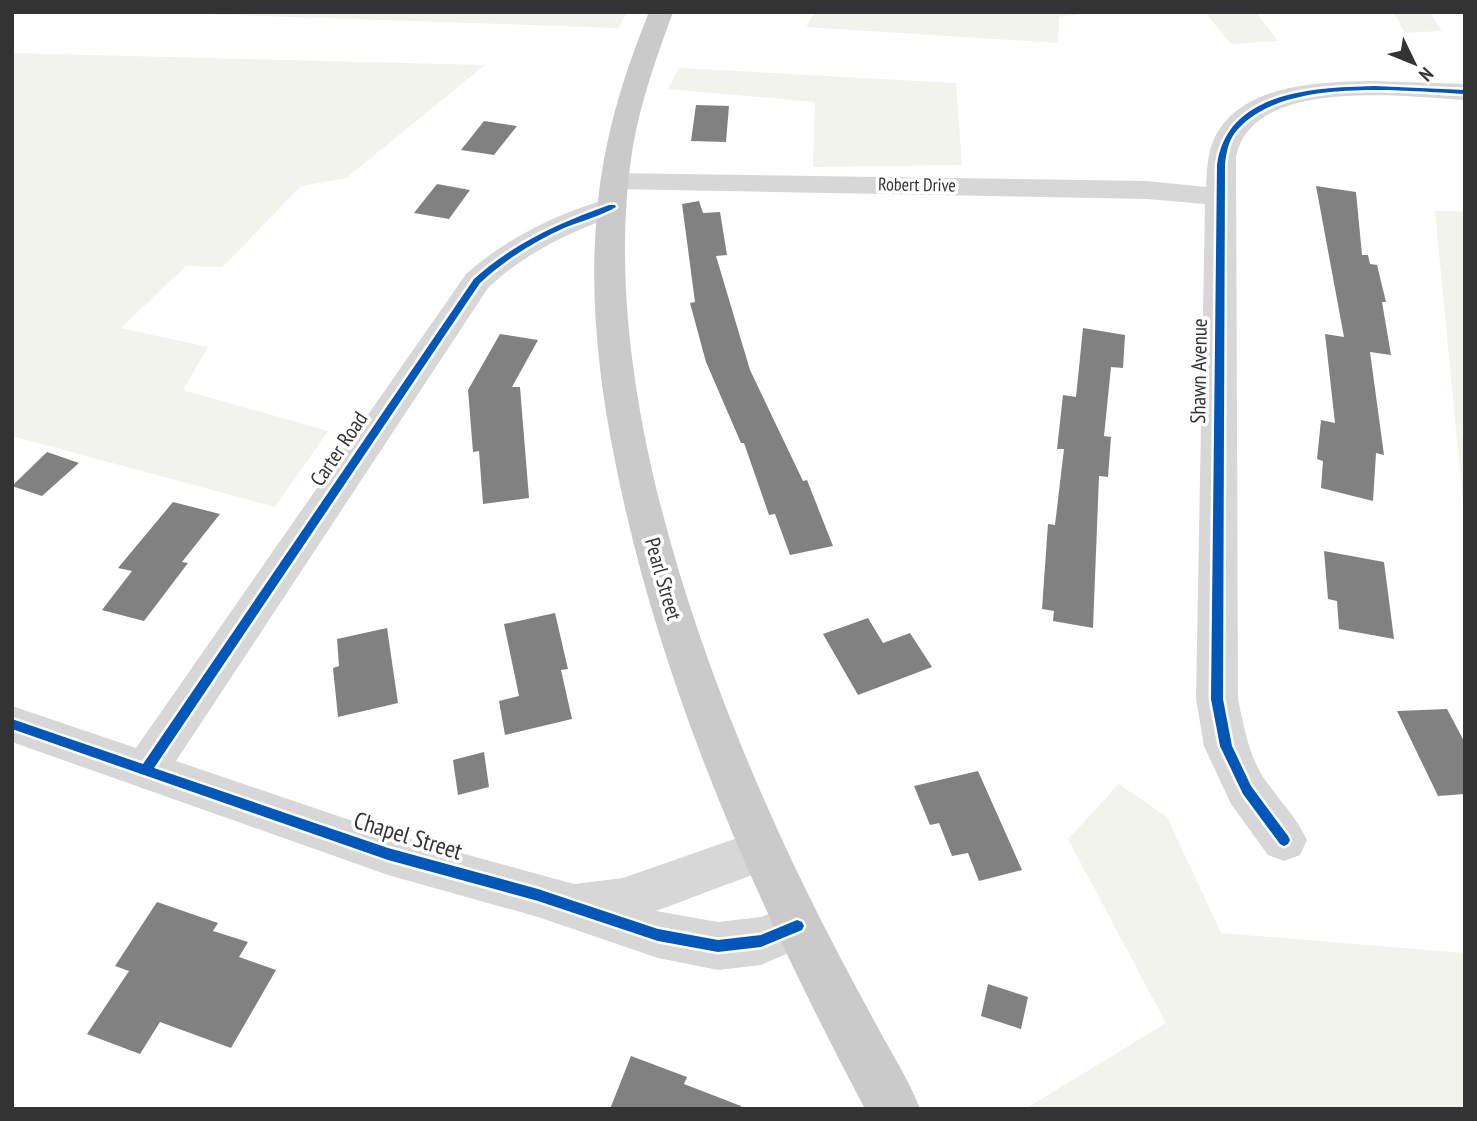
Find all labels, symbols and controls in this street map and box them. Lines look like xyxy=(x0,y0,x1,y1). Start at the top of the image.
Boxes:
north arrow xyxy=(1379,28,1449,98)
text: N xyxy=(1414,63,1439,87)
street label: Robert Drive xyxy=(878,172,956,197)
street label: Shawn Avenue xyxy=(1184,318,1213,424)
street label: Carter Road xyxy=(304,406,373,491)
street label: Pearl Street xyxy=(639,535,688,623)
street label: Chapel Street xyxy=(350,804,467,867)

